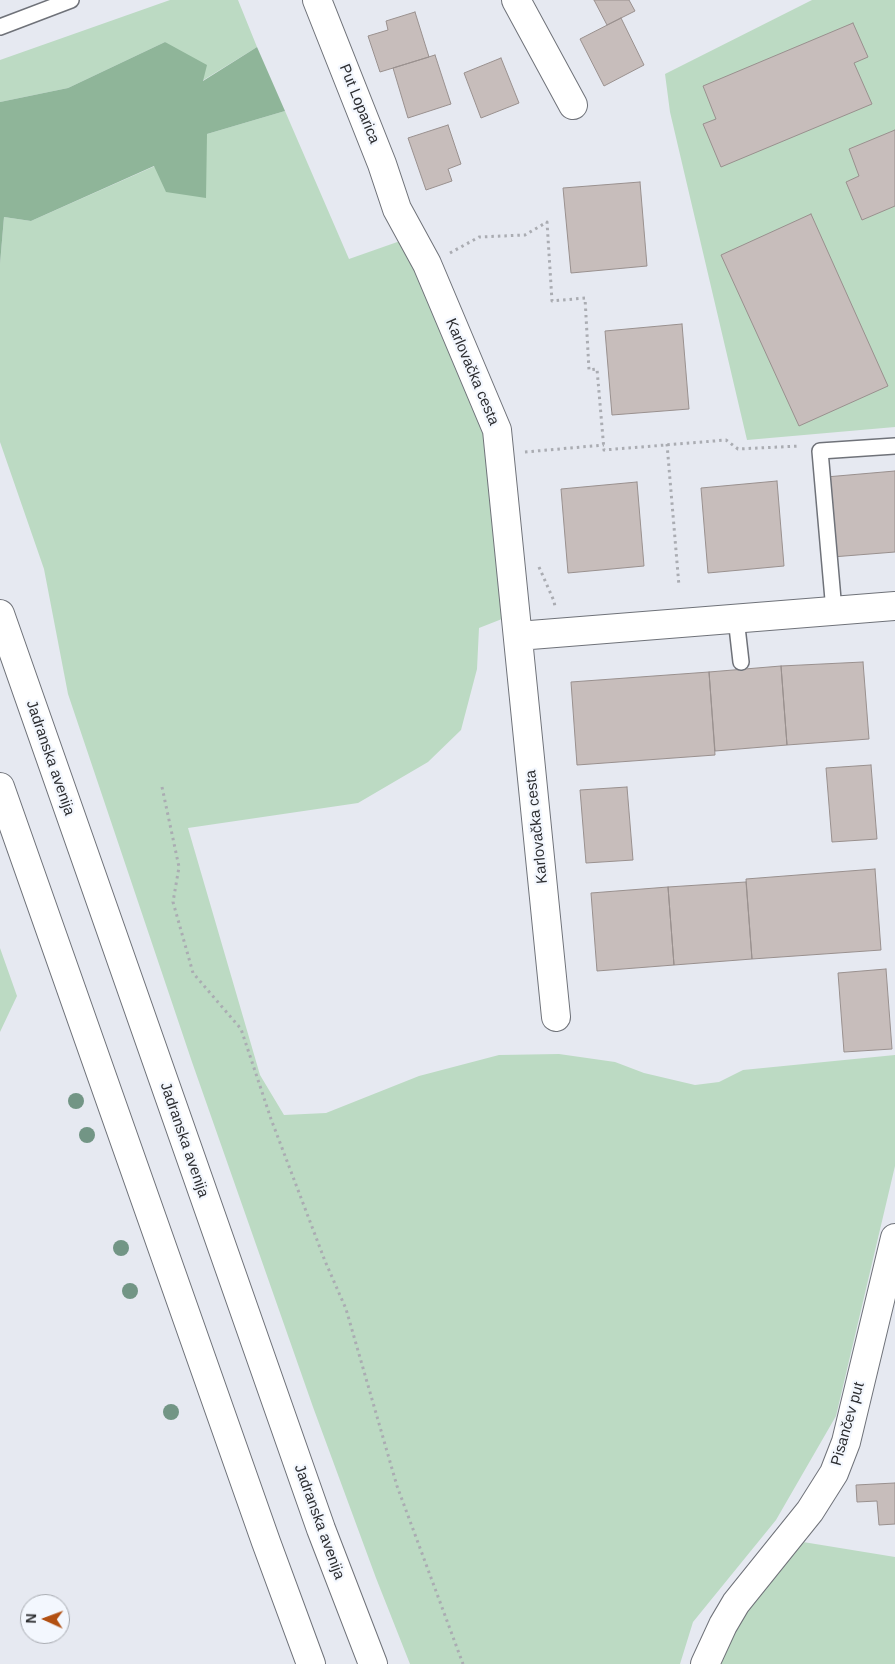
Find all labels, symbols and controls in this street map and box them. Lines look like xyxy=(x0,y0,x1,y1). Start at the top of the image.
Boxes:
street label: Put Loparica xyxy=(335,62,383,146)
street label: Karlovačka cesta xyxy=(441,316,503,428)
street label: Jadranska avenija xyxy=(22,698,78,818)
street label: Karlovačka cesta xyxy=(522,769,552,885)
street label: Jadranska avenija xyxy=(156,1080,212,1200)
street label: Pisančev put xyxy=(828,1380,868,1468)
street label: Jadranska avenija xyxy=(290,1462,348,1582)
north arrow xyxy=(20,1594,70,1644)
text: N xyxy=(23,1613,39,1624)

